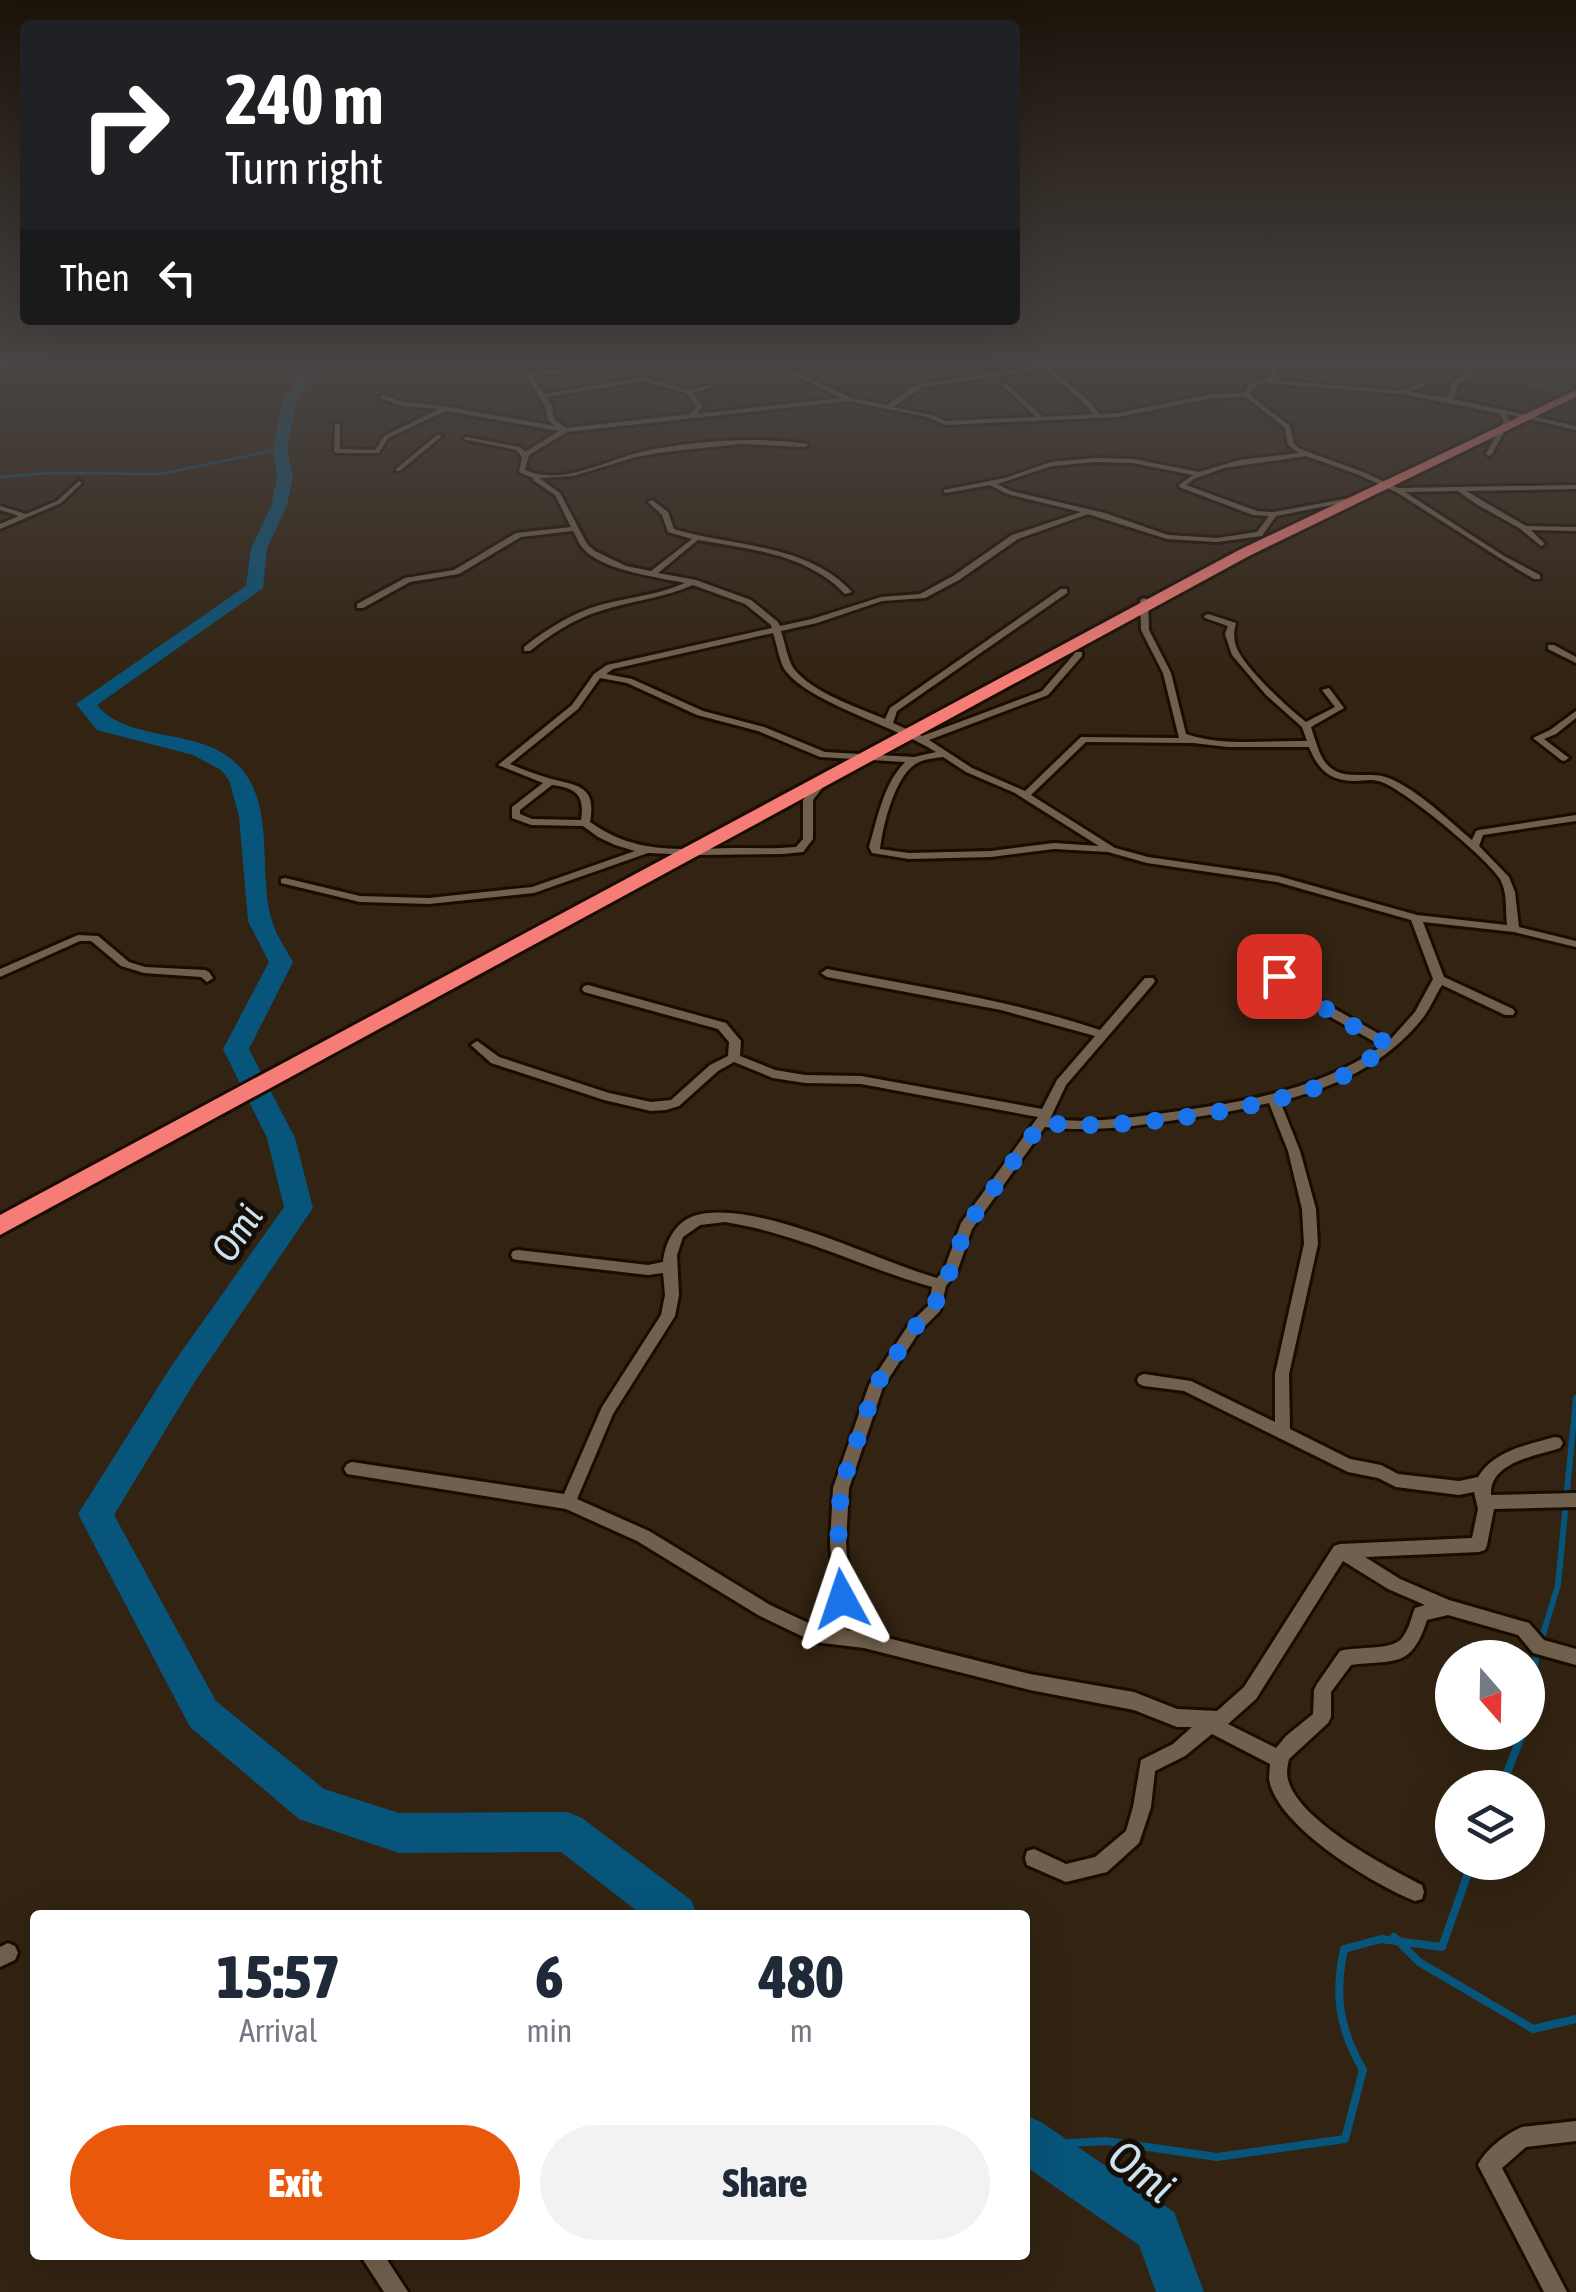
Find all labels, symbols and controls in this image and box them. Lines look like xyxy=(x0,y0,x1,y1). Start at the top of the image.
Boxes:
text: 240 m xyxy=(225,59,384,139)
icon: right xyxy=(60,60,190,190)
text: Turn right xyxy=(225,142,383,194)
icon: left xyxy=(150,250,205,305)
text: Then xyxy=(60,256,130,299)
pin xyxy=(1237,934,1322,1019)
icon: arrive xyxy=(1252,949,1307,1004)
water label: Omi xyxy=(202,1197,271,1269)
position arrow xyxy=(790,1547,894,1651)
north arrow xyxy=(1435,1640,1545,1750)
map controls xyxy=(1435,1640,1545,1880)
button: layers xyxy=(1435,1770,1545,1880)
text: 15:57 xyxy=(216,1942,340,2011)
text: 6 xyxy=(535,1942,564,2011)
text: 480 xyxy=(759,1942,843,2011)
text: Arrival xyxy=(239,2012,317,2049)
text: min xyxy=(526,2012,572,2049)
text: m xyxy=(790,2012,813,2049)
button: Exit xyxy=(70,2125,520,2240)
button: Share xyxy=(540,2125,990,2240)
water label: Omi xyxy=(1099,2129,1185,2213)

